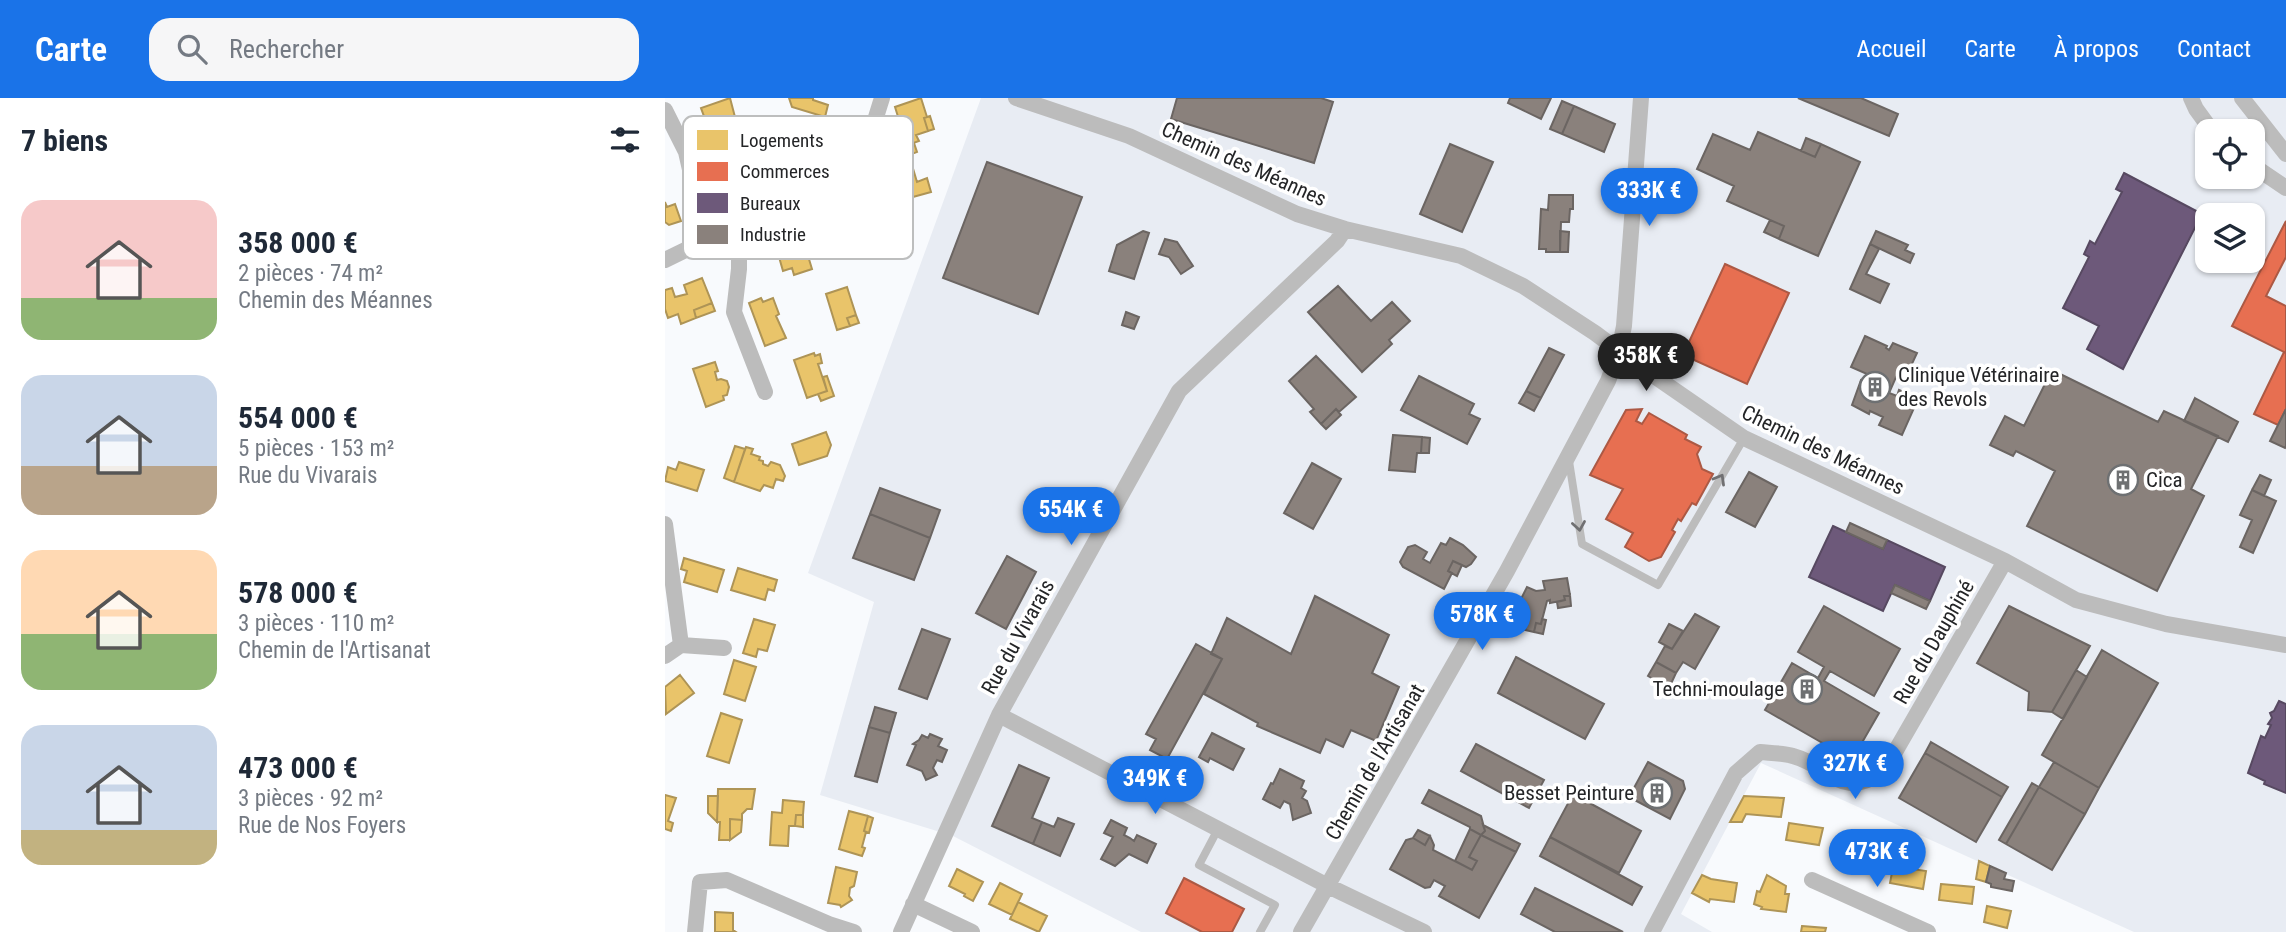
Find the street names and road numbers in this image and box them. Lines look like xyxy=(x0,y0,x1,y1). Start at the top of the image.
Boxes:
street label: Chemin des Méannes xyxy=(1158,117,1330,211)
street label: Chemin des Méannes xyxy=(1738,400,1908,500)
street label: Rue du Vivarais xyxy=(977,576,1059,698)
street label: Rue du Dauphiné xyxy=(1889,576,1979,708)
street label: Chemin de l'Artisanat xyxy=(1321,680,1429,844)

